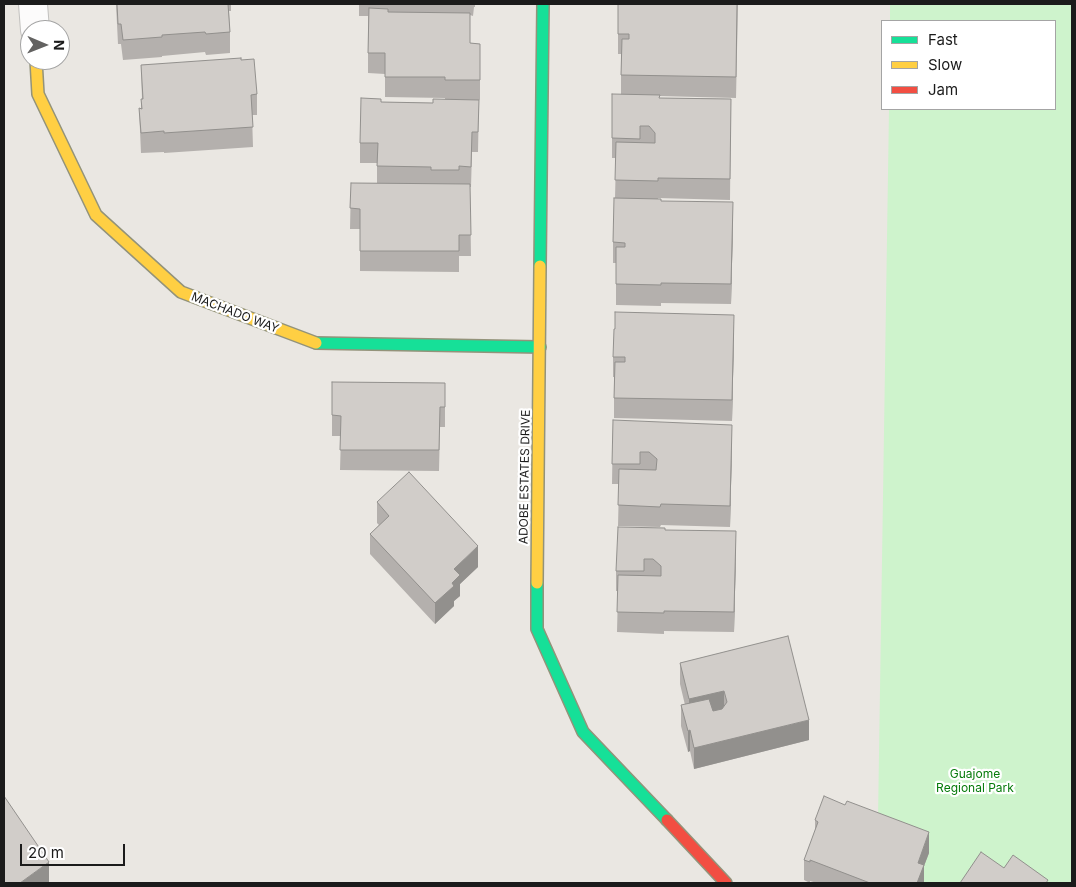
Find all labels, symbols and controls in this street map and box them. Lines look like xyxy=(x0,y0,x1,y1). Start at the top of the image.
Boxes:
north arrow xyxy=(20,20,70,70)
legend xyxy=(881,20,1056,110)
text: Fast xyxy=(928,30,958,49)
text: N xyxy=(51,40,68,51)
text: Slow xyxy=(928,55,962,74)
text: Jam xyxy=(928,80,958,99)
street label: MACHADO WAY xyxy=(189,290,281,336)
street label: ADOBE ESTATES DRIVE xyxy=(517,410,533,544)
park label: Guajome Regional Park xyxy=(936,767,1014,795)
scale bar xyxy=(22,834,128,866)
text: 20 m xyxy=(28,843,64,862)

